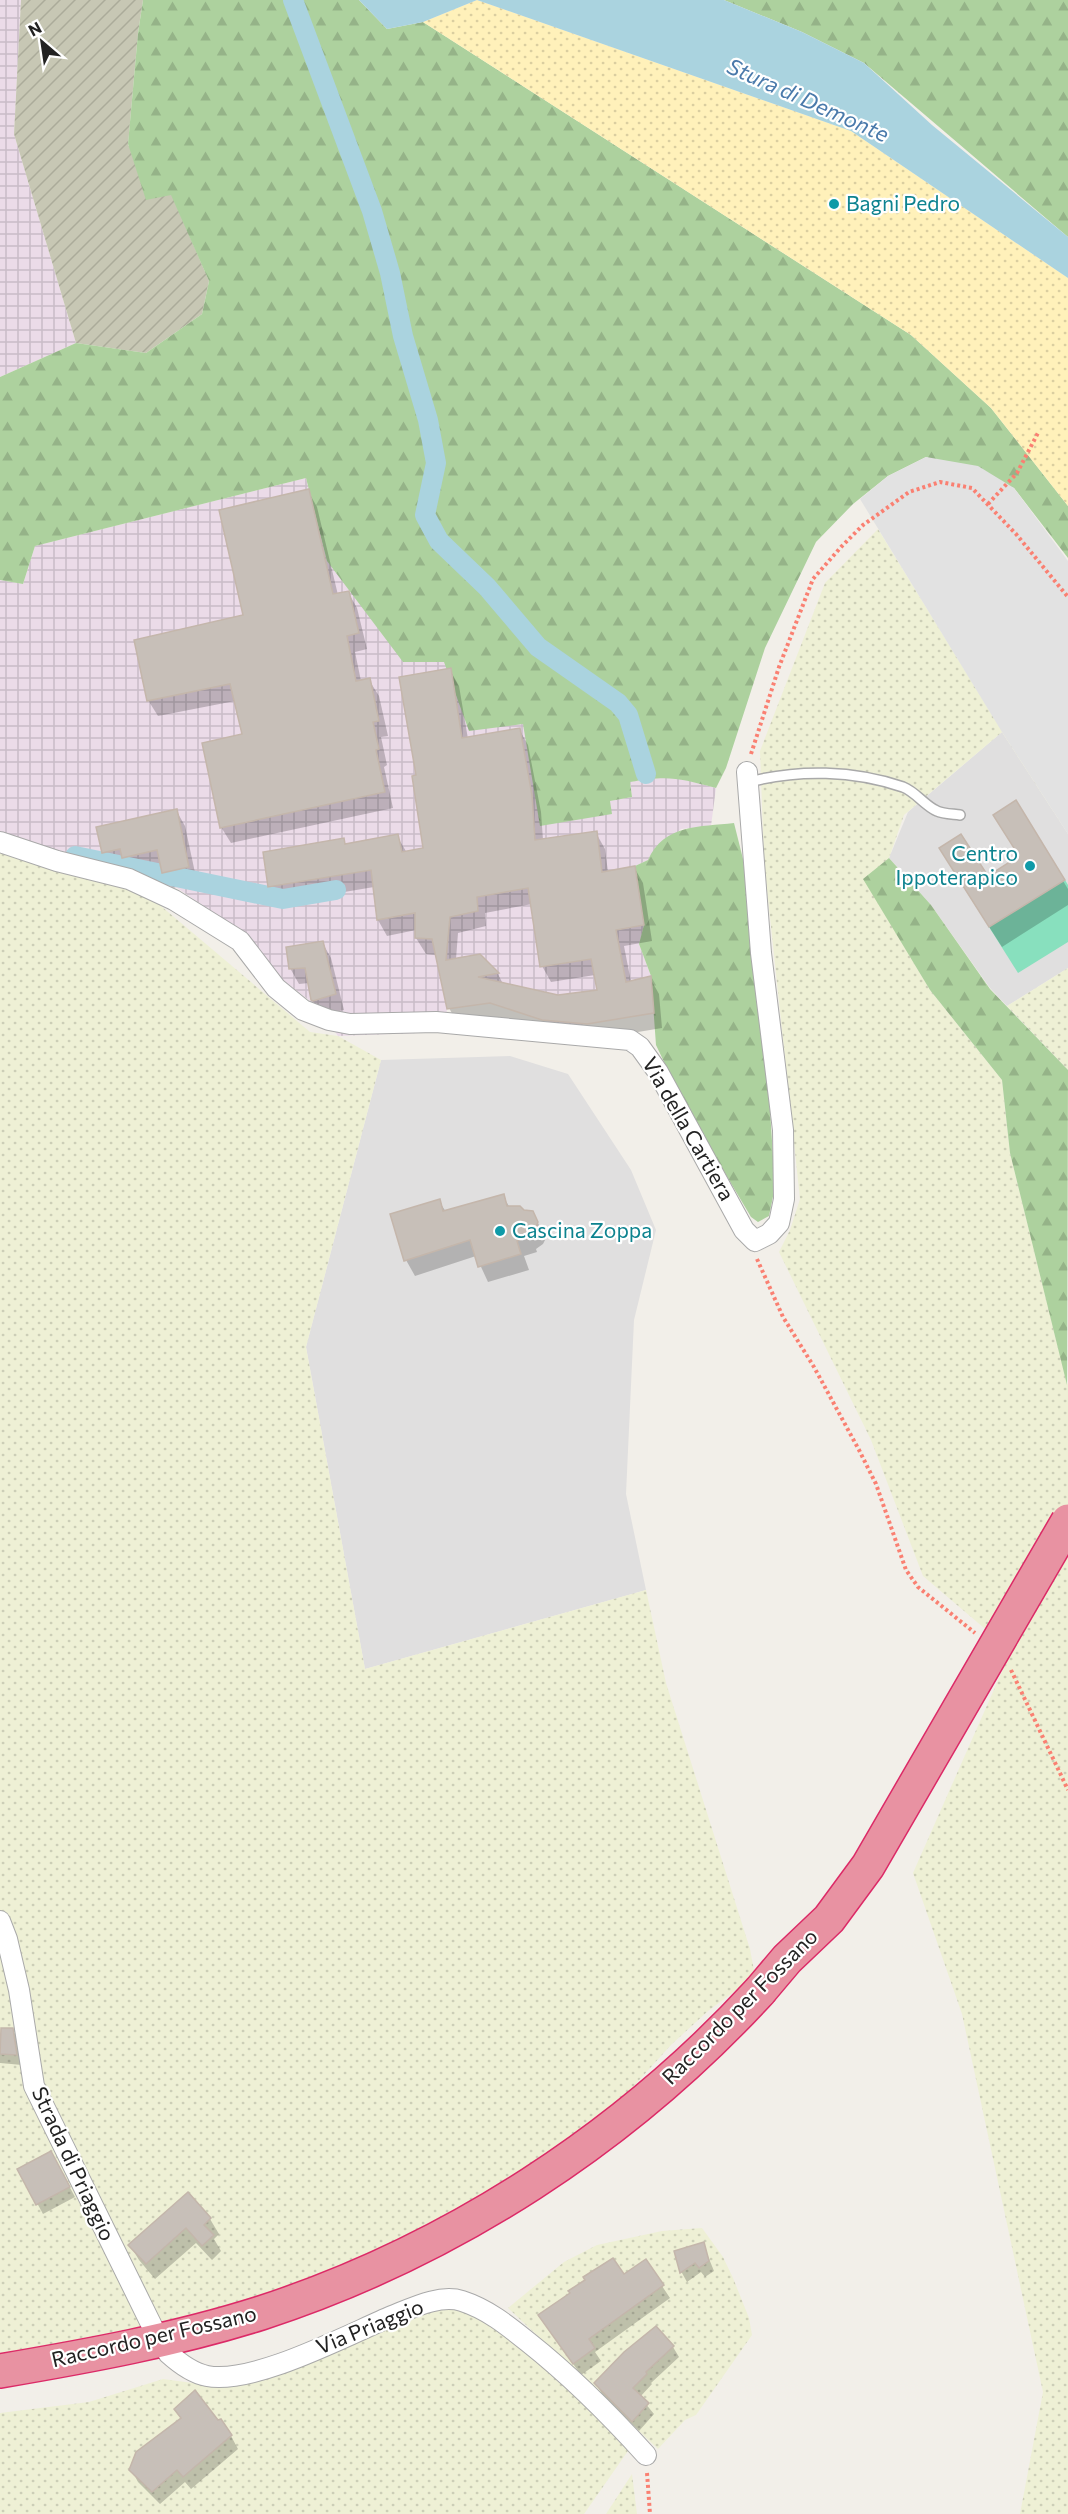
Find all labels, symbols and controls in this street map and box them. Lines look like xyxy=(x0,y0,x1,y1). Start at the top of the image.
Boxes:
north arrow xyxy=(12,12,72,72)
text: N xyxy=(25,17,44,40)
water label: Stura di Demonte xyxy=(723,52,894,147)
place label: Bagni Pedro xyxy=(846,190,960,215)
marker: Bagni Pedro xyxy=(827,197,841,211)
place label: Centro Ippoterapico xyxy=(895,840,1018,889)
marker: Centro Ippoterapico xyxy=(1023,859,1037,873)
street label: Via della Cartiera xyxy=(638,1052,741,1205)
place label: Cascina Zoppa xyxy=(512,1217,652,1242)
marker: Cascina Zoppa xyxy=(493,1224,507,1238)
street label: Raccordo per Fossano xyxy=(656,1923,822,2089)
street label: Strada di Priaggio xyxy=(28,2082,121,2244)
street label: Via Priaggio xyxy=(312,2293,427,2358)
street label: Raccordo per Fossano xyxy=(49,2300,259,2371)

